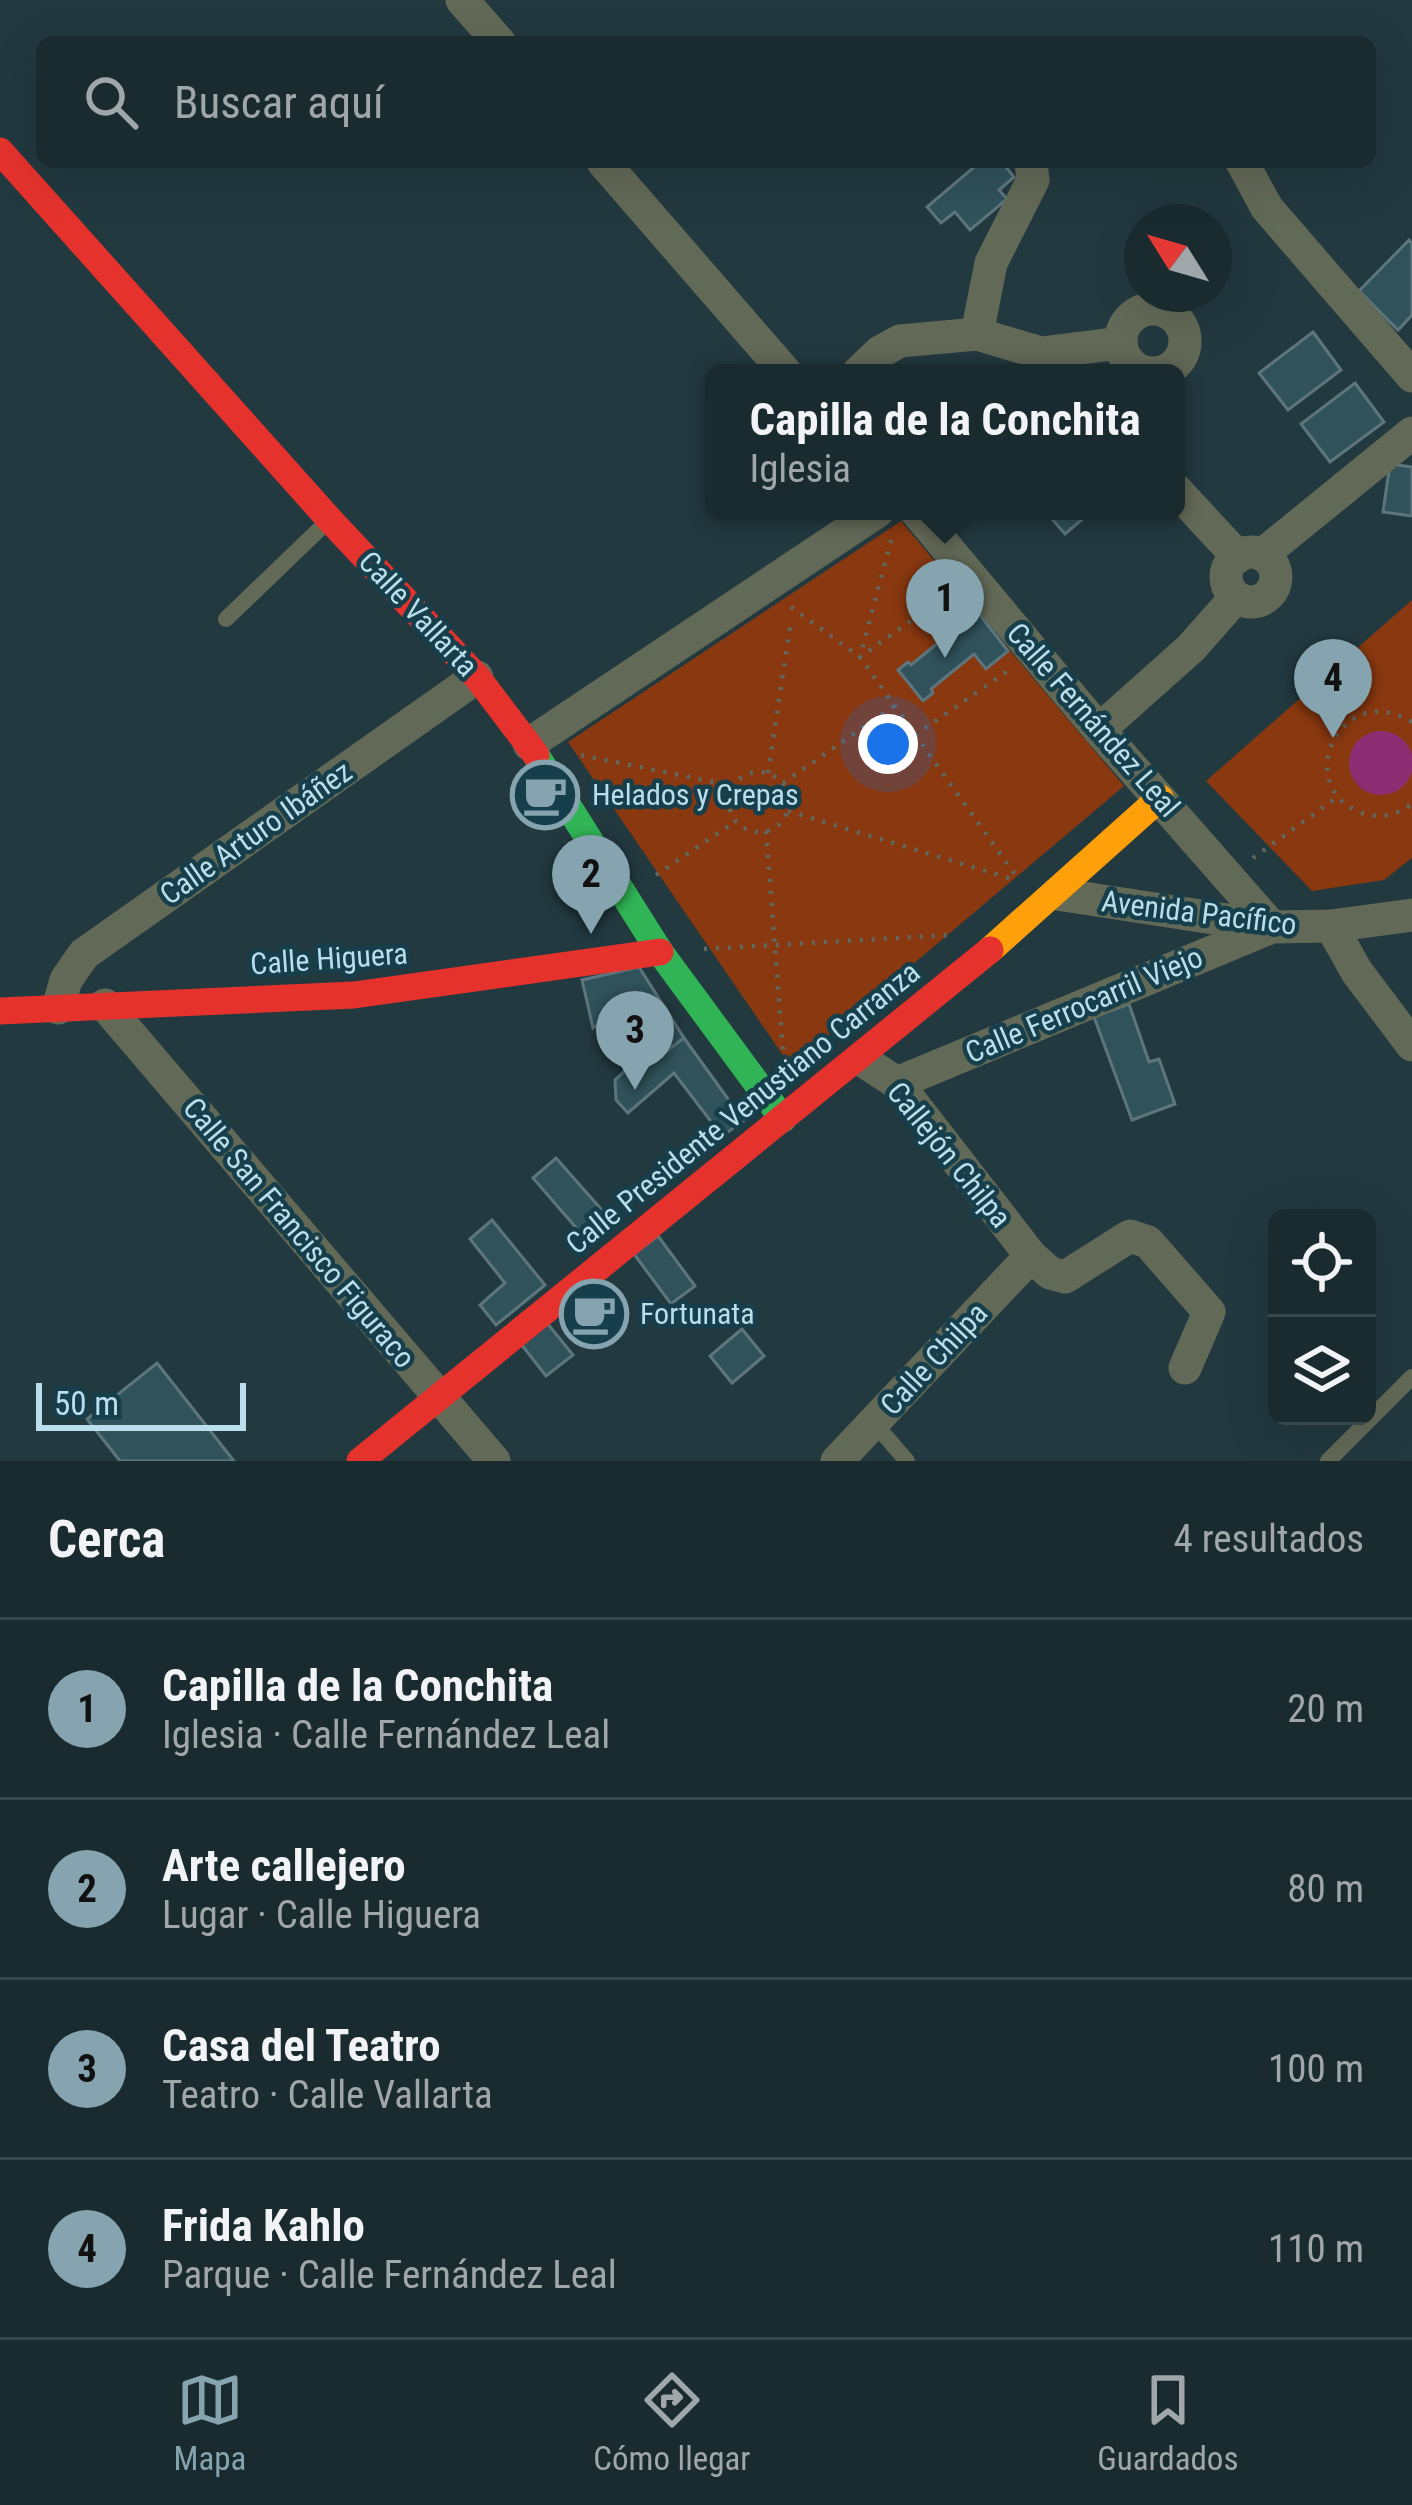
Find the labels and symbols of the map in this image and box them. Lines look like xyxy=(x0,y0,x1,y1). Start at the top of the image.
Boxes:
north arrow xyxy=(1124,204,1232,312)
street label: Calle Vallarta xyxy=(352,544,485,683)
pin: 1 xyxy=(906,559,984,658)
street label: Calle Fernández Leal xyxy=(1000,616,1187,824)
pin: 4 xyxy=(1294,639,1372,738)
your location xyxy=(858,714,918,774)
street label: Calle Arturo Ibáñez xyxy=(153,753,358,912)
cafe icon: Helados y Crepas xyxy=(510,760,580,830)
place label: Helados y Crepas xyxy=(592,777,799,812)
pin: 2 xyxy=(552,835,630,934)
street label: Avenida Pacífico xyxy=(1100,883,1299,942)
street label: Calle Higuera xyxy=(249,936,409,981)
street label: Calle Ferrocarril Viejo xyxy=(960,939,1208,1070)
street label: Calle Presidente Venustiano Carranza xyxy=(559,954,926,1261)
pin: 3 xyxy=(596,991,674,1090)
street label: Callejón Chilpa xyxy=(880,1075,1019,1234)
street label: Calle San Francisco Figuraco xyxy=(176,1091,423,1375)
cafe icon: Fortunata xyxy=(559,1279,629,1349)
street label: Calle Chilpa xyxy=(873,1295,994,1422)
place label: Fortunata xyxy=(640,1296,755,1331)
scale bar xyxy=(36,1377,246,1430)

